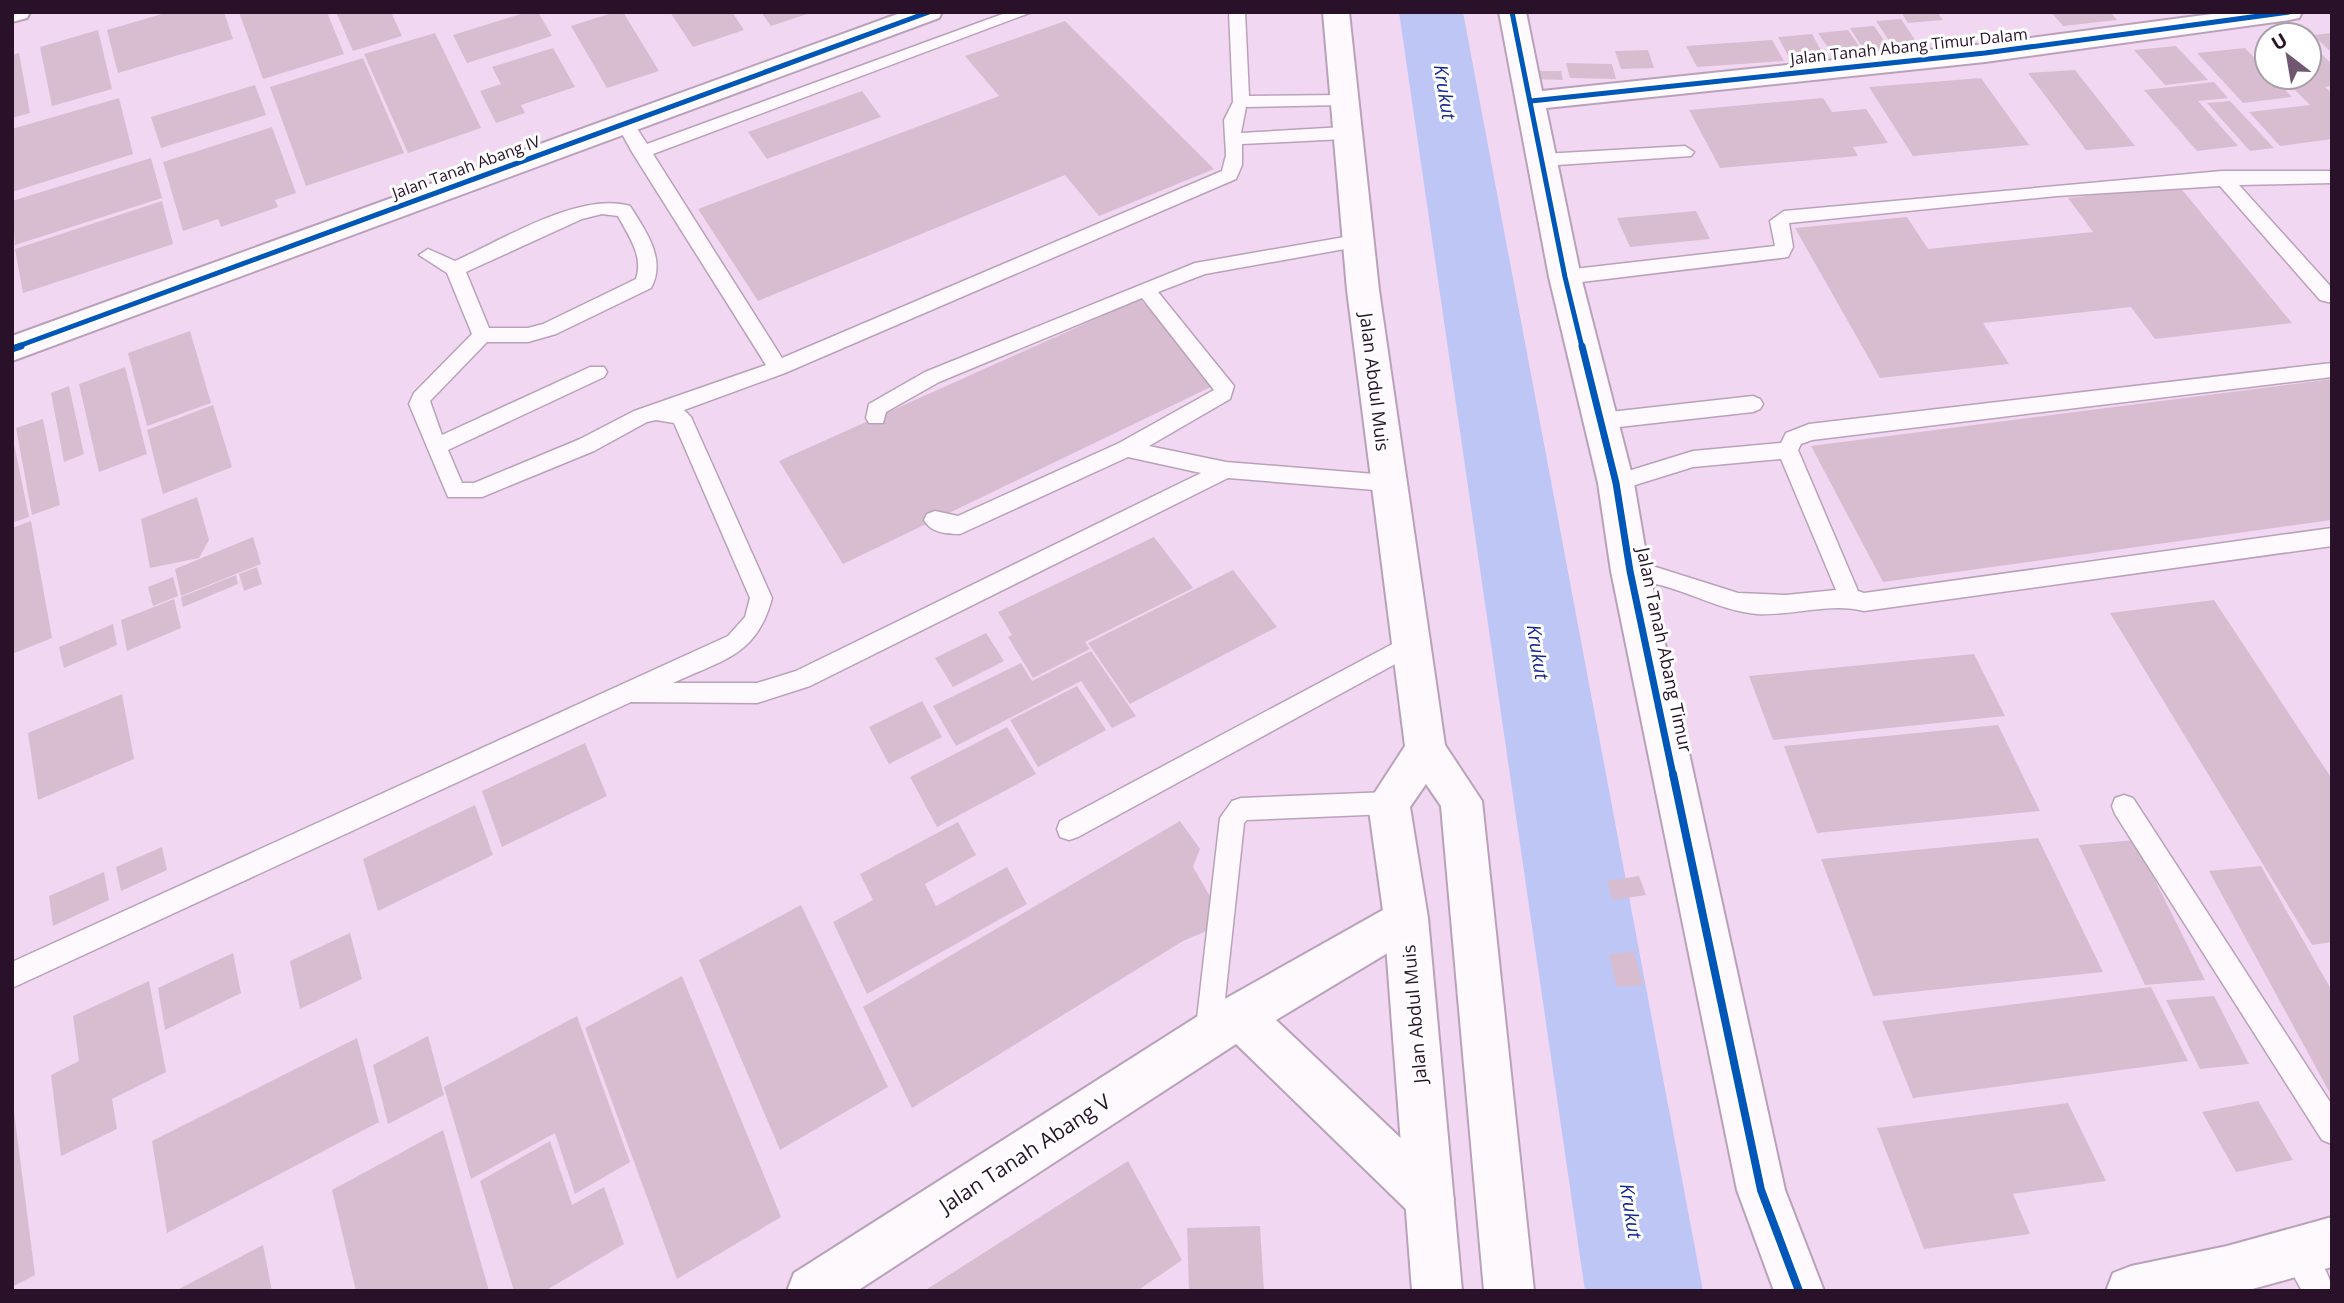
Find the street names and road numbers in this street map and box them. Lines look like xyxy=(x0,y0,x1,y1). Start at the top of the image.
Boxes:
street label: Jalan Tanah Abang Timur Dalam xyxy=(1787,23,2029,70)
street label: Jalan Tanah Abang IV xyxy=(387,130,543,205)
street label: Jalan Abdul Muis xyxy=(1354,309,1395,452)
street label: Jalan Tanah Abang Timur xyxy=(1631,543,1699,755)
street label: Jalan Abdul Muis xyxy=(1396,944,1432,1086)
street label: Jalan Tanah Abang V xyxy=(932,1087,1116,1220)

